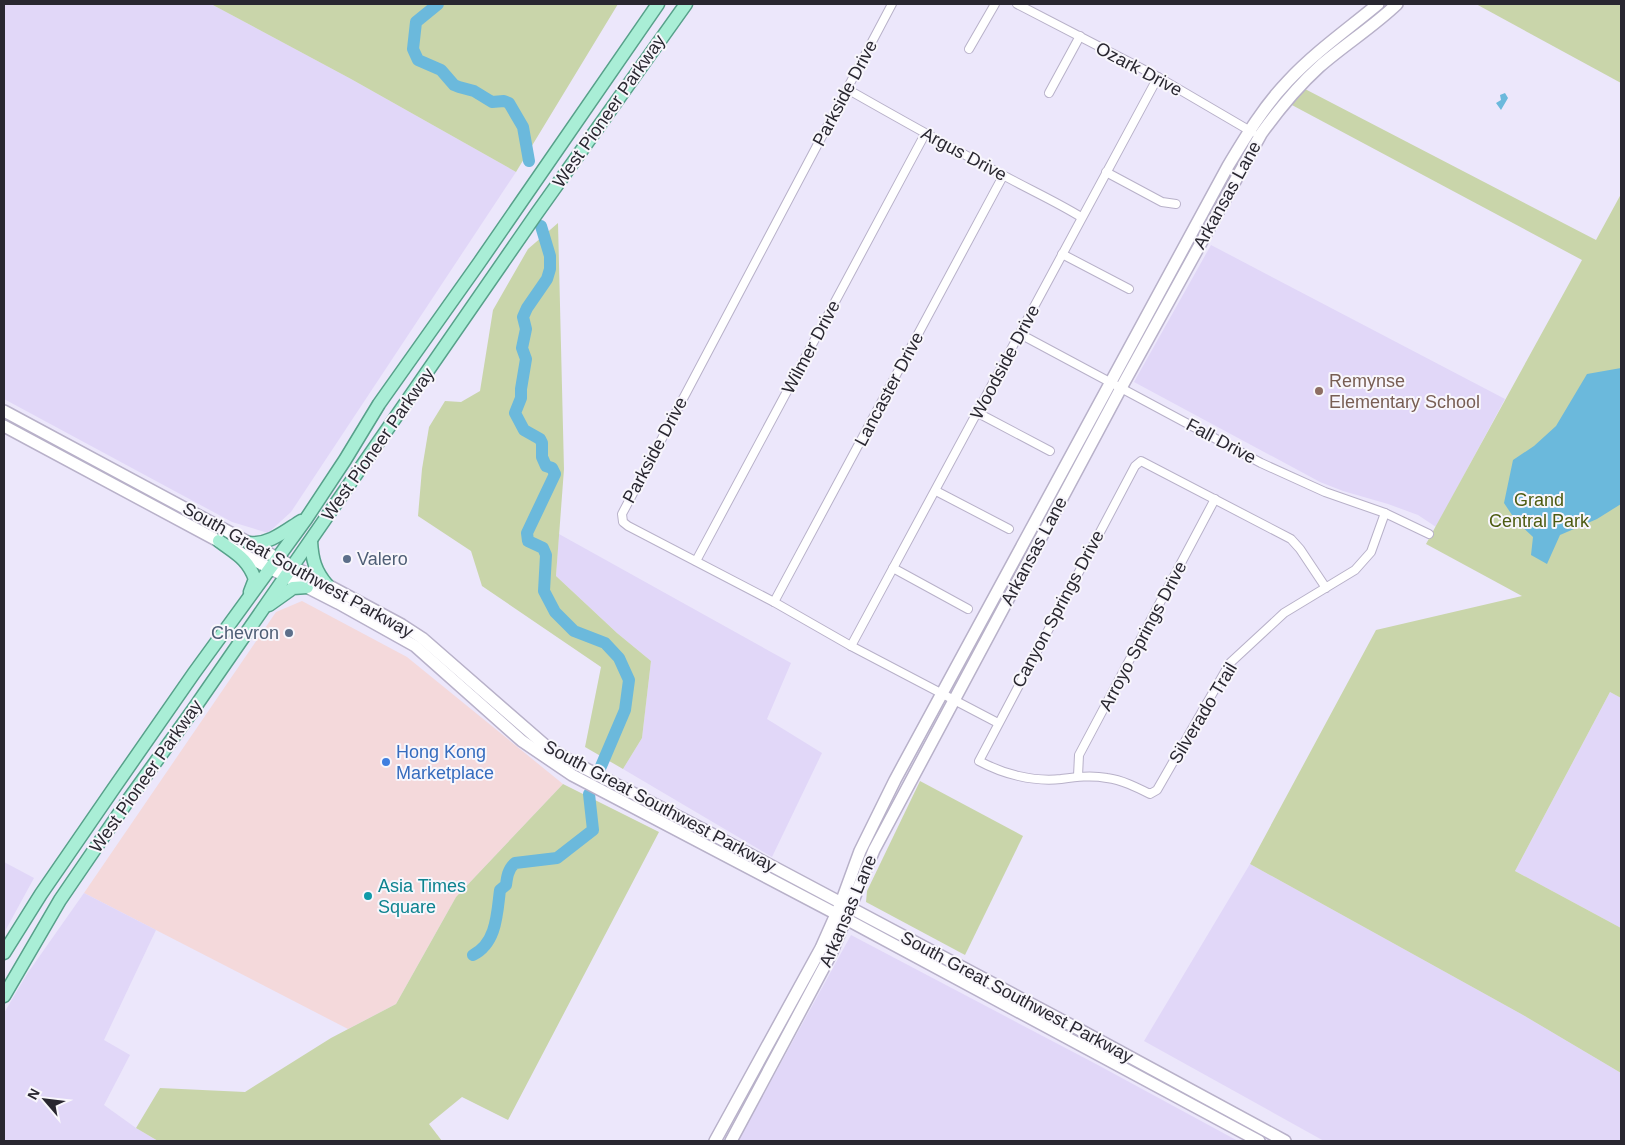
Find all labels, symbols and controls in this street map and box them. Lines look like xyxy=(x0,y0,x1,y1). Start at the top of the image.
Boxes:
street label: West Pioneer Parkway xyxy=(549,31,669,191)
street label: Parkside Drive xyxy=(809,37,881,149)
street label: Ozark Drive xyxy=(1092,38,1186,100)
street label: Argus Drive xyxy=(918,123,1010,185)
street label: Arkansas Lane xyxy=(1189,138,1265,252)
street label: Wilmer Drive xyxy=(778,297,844,397)
street label: Woodside Drive xyxy=(966,301,1044,423)
street label: Lancaster Drive xyxy=(851,329,927,449)
street label: West Pioneer Parkway xyxy=(318,364,438,524)
place label: Remynse Elementary School xyxy=(1329,371,1480,412)
marker: Remynse Elementary School xyxy=(1313,385,1325,397)
street label: Parkside Drive xyxy=(619,394,691,506)
street label: Fall Drive xyxy=(1183,414,1259,468)
park label: Grand Central Park xyxy=(1489,490,1590,531)
street label: Arkansas Lane xyxy=(997,493,1071,609)
street label: South Great Southwest Parkway xyxy=(179,498,417,642)
street label: Canyon Springs Drive xyxy=(1008,527,1108,691)
place label: Valero xyxy=(357,549,408,569)
marker: Valero xyxy=(341,553,353,565)
street label: Arroyo Springs Drive xyxy=(1095,558,1191,714)
place label: Chevron xyxy=(211,623,279,643)
marker: Chevron xyxy=(283,627,295,639)
street label: Silverado Trail xyxy=(1165,659,1241,767)
street label: West Pioneer Parkway xyxy=(86,696,206,856)
street label: South Great Southwest Parkway xyxy=(540,736,780,876)
place label: Hong Kong Marketplace xyxy=(396,742,494,783)
marker: Hong Kong Marketplace xyxy=(380,756,392,768)
street label: Arkansas Lane xyxy=(815,852,881,970)
place label: Asia Times Square xyxy=(378,876,466,917)
marker: Asia Times Square xyxy=(362,890,374,902)
street label: South Great Southwest Parkway xyxy=(897,927,1137,1067)
north arrow xyxy=(20,1075,70,1125)
text: N xyxy=(24,1086,43,1102)

